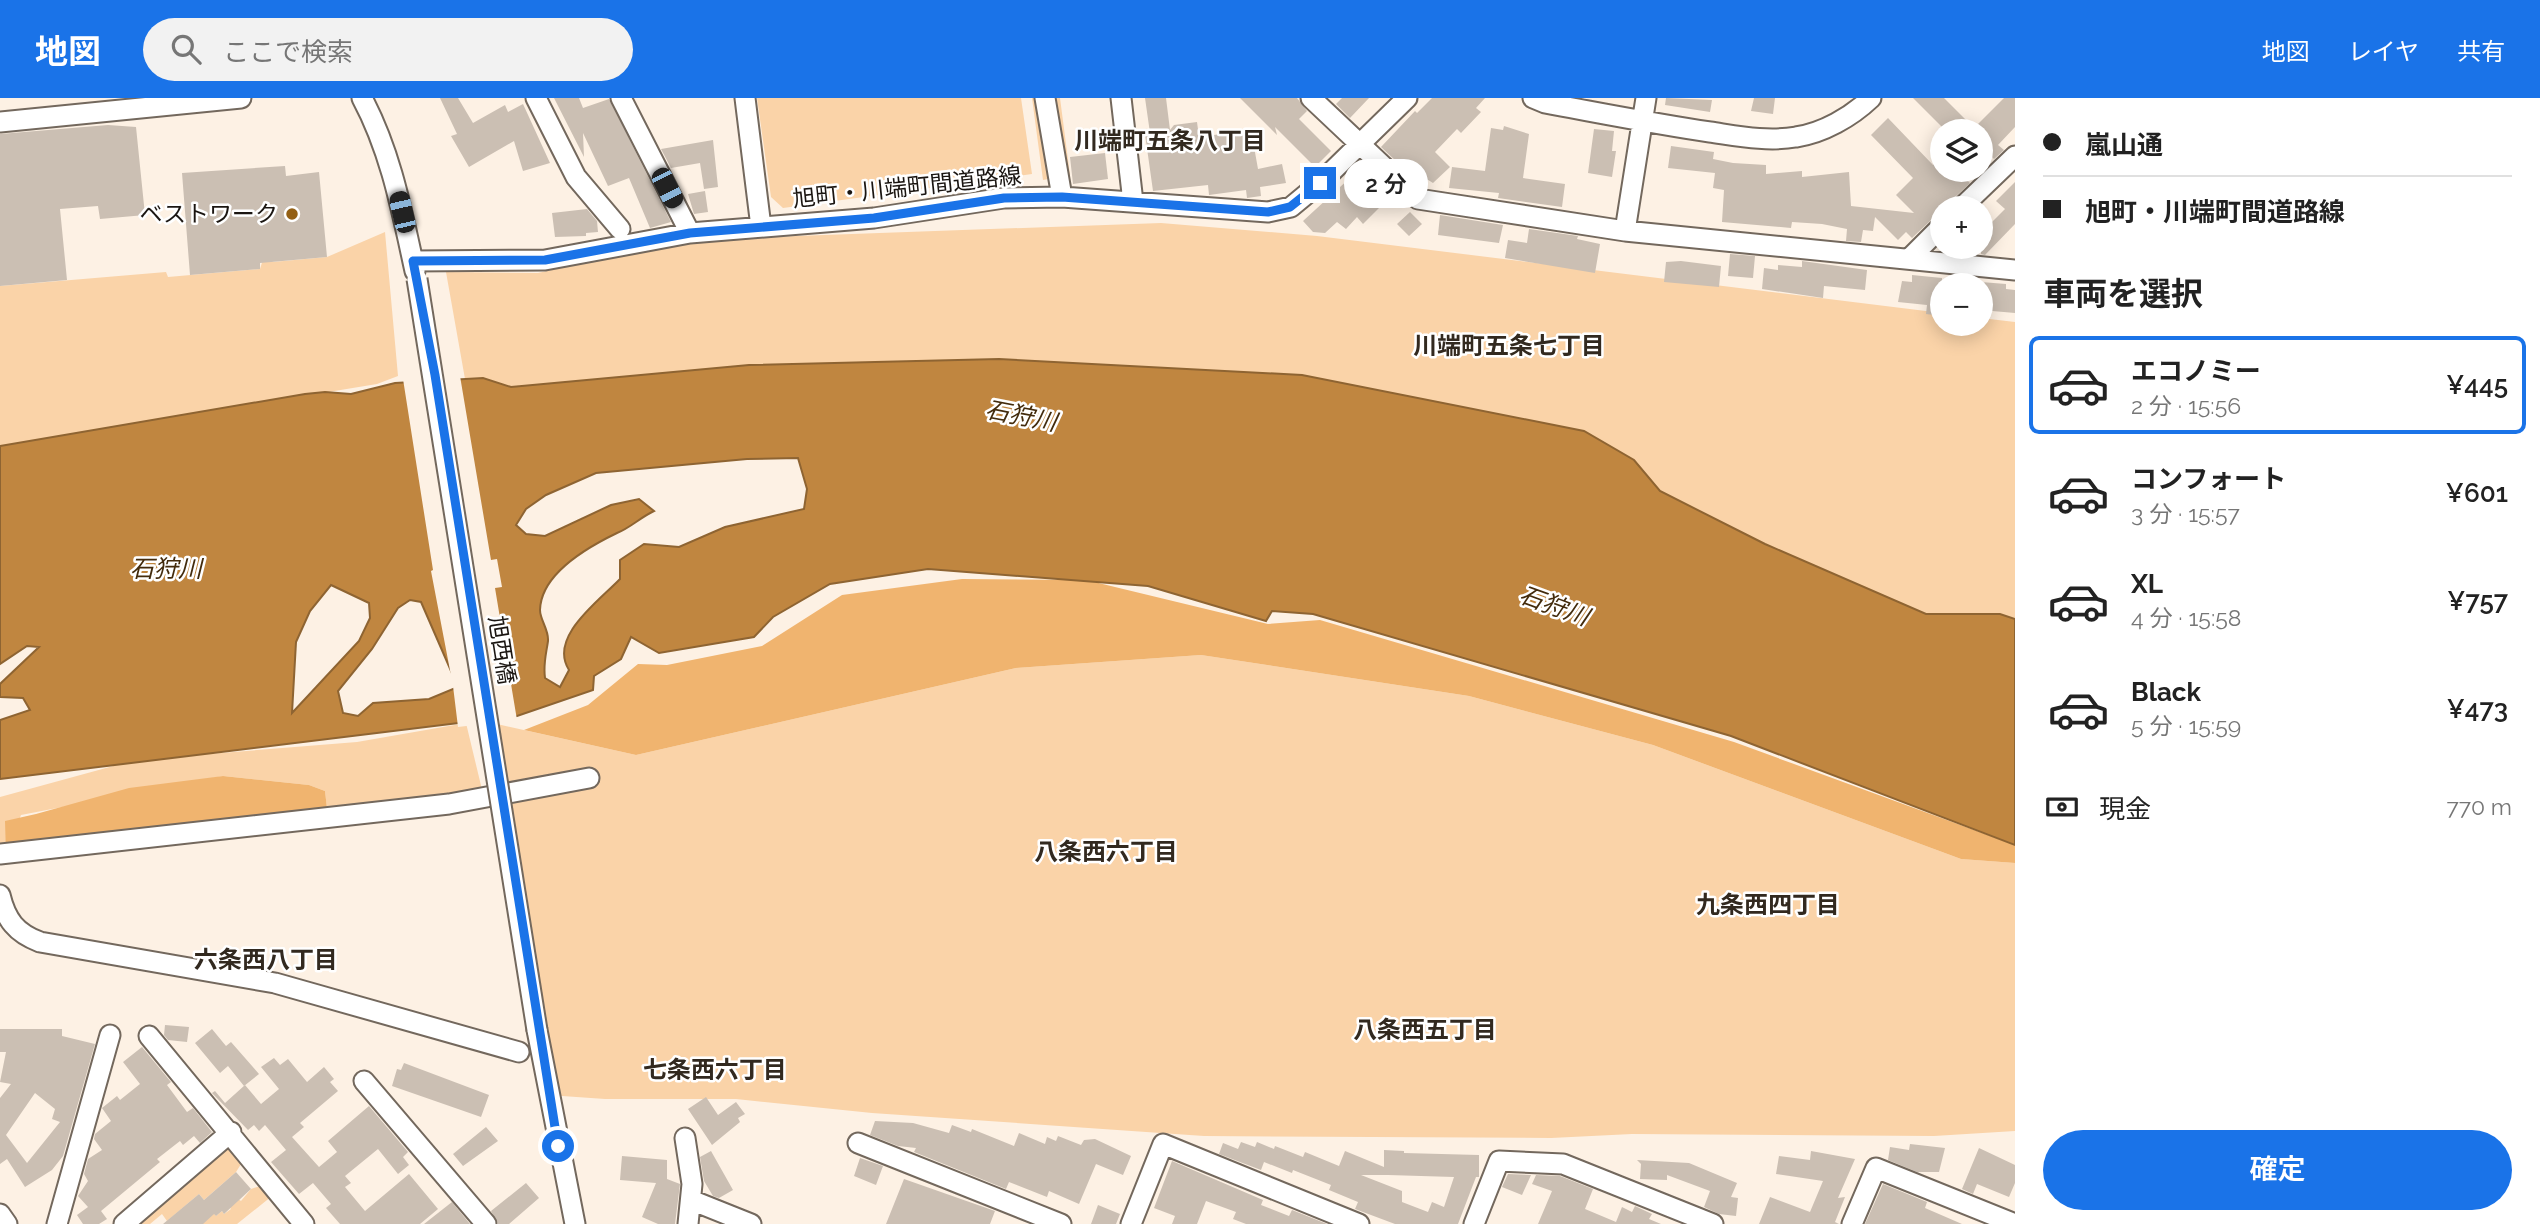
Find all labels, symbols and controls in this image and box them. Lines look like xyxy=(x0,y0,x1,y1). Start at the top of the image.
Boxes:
search box xyxy=(143,18,633,81)
icon: search xyxy=(167,30,205,68)
text: 地図 xyxy=(35,32,101,71)
text: ここで検索 xyxy=(223,37,353,67)
text: 地図 xyxy=(2262,37,2310,66)
text: レイヤ xyxy=(2348,37,2419,66)
text: 共有 xyxy=(2457,37,2505,66)
map controls xyxy=(1930,119,1993,336)
button: layers xyxy=(1930,119,1993,182)
district label: 川端町五条八丁目 xyxy=(1074,126,1266,155)
text: 嵐山通 xyxy=(2085,130,2163,160)
callout: 2 分 xyxy=(1344,158,1428,208)
street label: 旭町・川端町間道路線 xyxy=(791,161,1023,212)
car xyxy=(649,165,686,211)
route end xyxy=(1304,167,1336,199)
text: 2 分 xyxy=(1365,170,1407,197)
car xyxy=(388,189,417,235)
button: + xyxy=(1930,196,1993,259)
text: 旭町・川端町間道路線 xyxy=(2085,197,2345,227)
place label: ベストワーク xyxy=(140,200,278,227)
marker: ベストワーク xyxy=(284,206,300,222)
button: − xyxy=(1930,273,1993,336)
text: 車両を選択 xyxy=(2043,275,2203,312)
district label: 川端町五条七丁目 xyxy=(1413,331,1605,360)
icon: car xyxy=(2047,354,2110,417)
text: エコノミー xyxy=(2131,356,2261,386)
text: ¥445 xyxy=(2446,370,2508,400)
text: 2 分 · 15:56 xyxy=(2131,392,2241,419)
water label: 石狩川 xyxy=(983,394,1062,437)
icon: car xyxy=(2047,462,2110,525)
text: コンフォート xyxy=(2131,464,2286,494)
text: ¥601 xyxy=(2446,478,2508,508)
text: 3 分 · 15:57 xyxy=(2131,500,2240,527)
water label: 石狩川 xyxy=(130,554,205,583)
text: XL xyxy=(2131,569,2163,599)
icon: car xyxy=(2047,570,2110,633)
water label: 石狩川 xyxy=(1515,580,1596,632)
text: ¥757 xyxy=(2447,586,2508,616)
text: 4 分 · 15:58 xyxy=(2131,604,2241,631)
street label: 旭西橋 xyxy=(484,614,521,686)
text: Black xyxy=(2131,677,2201,707)
icon: car xyxy=(2047,678,2110,741)
text: ¥473 xyxy=(2447,694,2508,724)
text: 5 分 · 15:59 xyxy=(2131,712,2241,739)
icon: cash xyxy=(2043,788,2081,826)
text: 770 m xyxy=(2446,793,2512,820)
text: 現金 xyxy=(2099,794,2151,824)
district label: 八条西六丁目 xyxy=(1034,837,1178,866)
district label: 九条西四丁目 xyxy=(1696,890,1840,919)
district label: 六条西八丁目 xyxy=(194,945,338,974)
district label: 八条西五丁目 xyxy=(1353,1015,1497,1044)
district label: 七条西六丁目 xyxy=(643,1055,787,1084)
route start xyxy=(542,1130,574,1162)
button: 確定 xyxy=(2043,1130,2512,1210)

